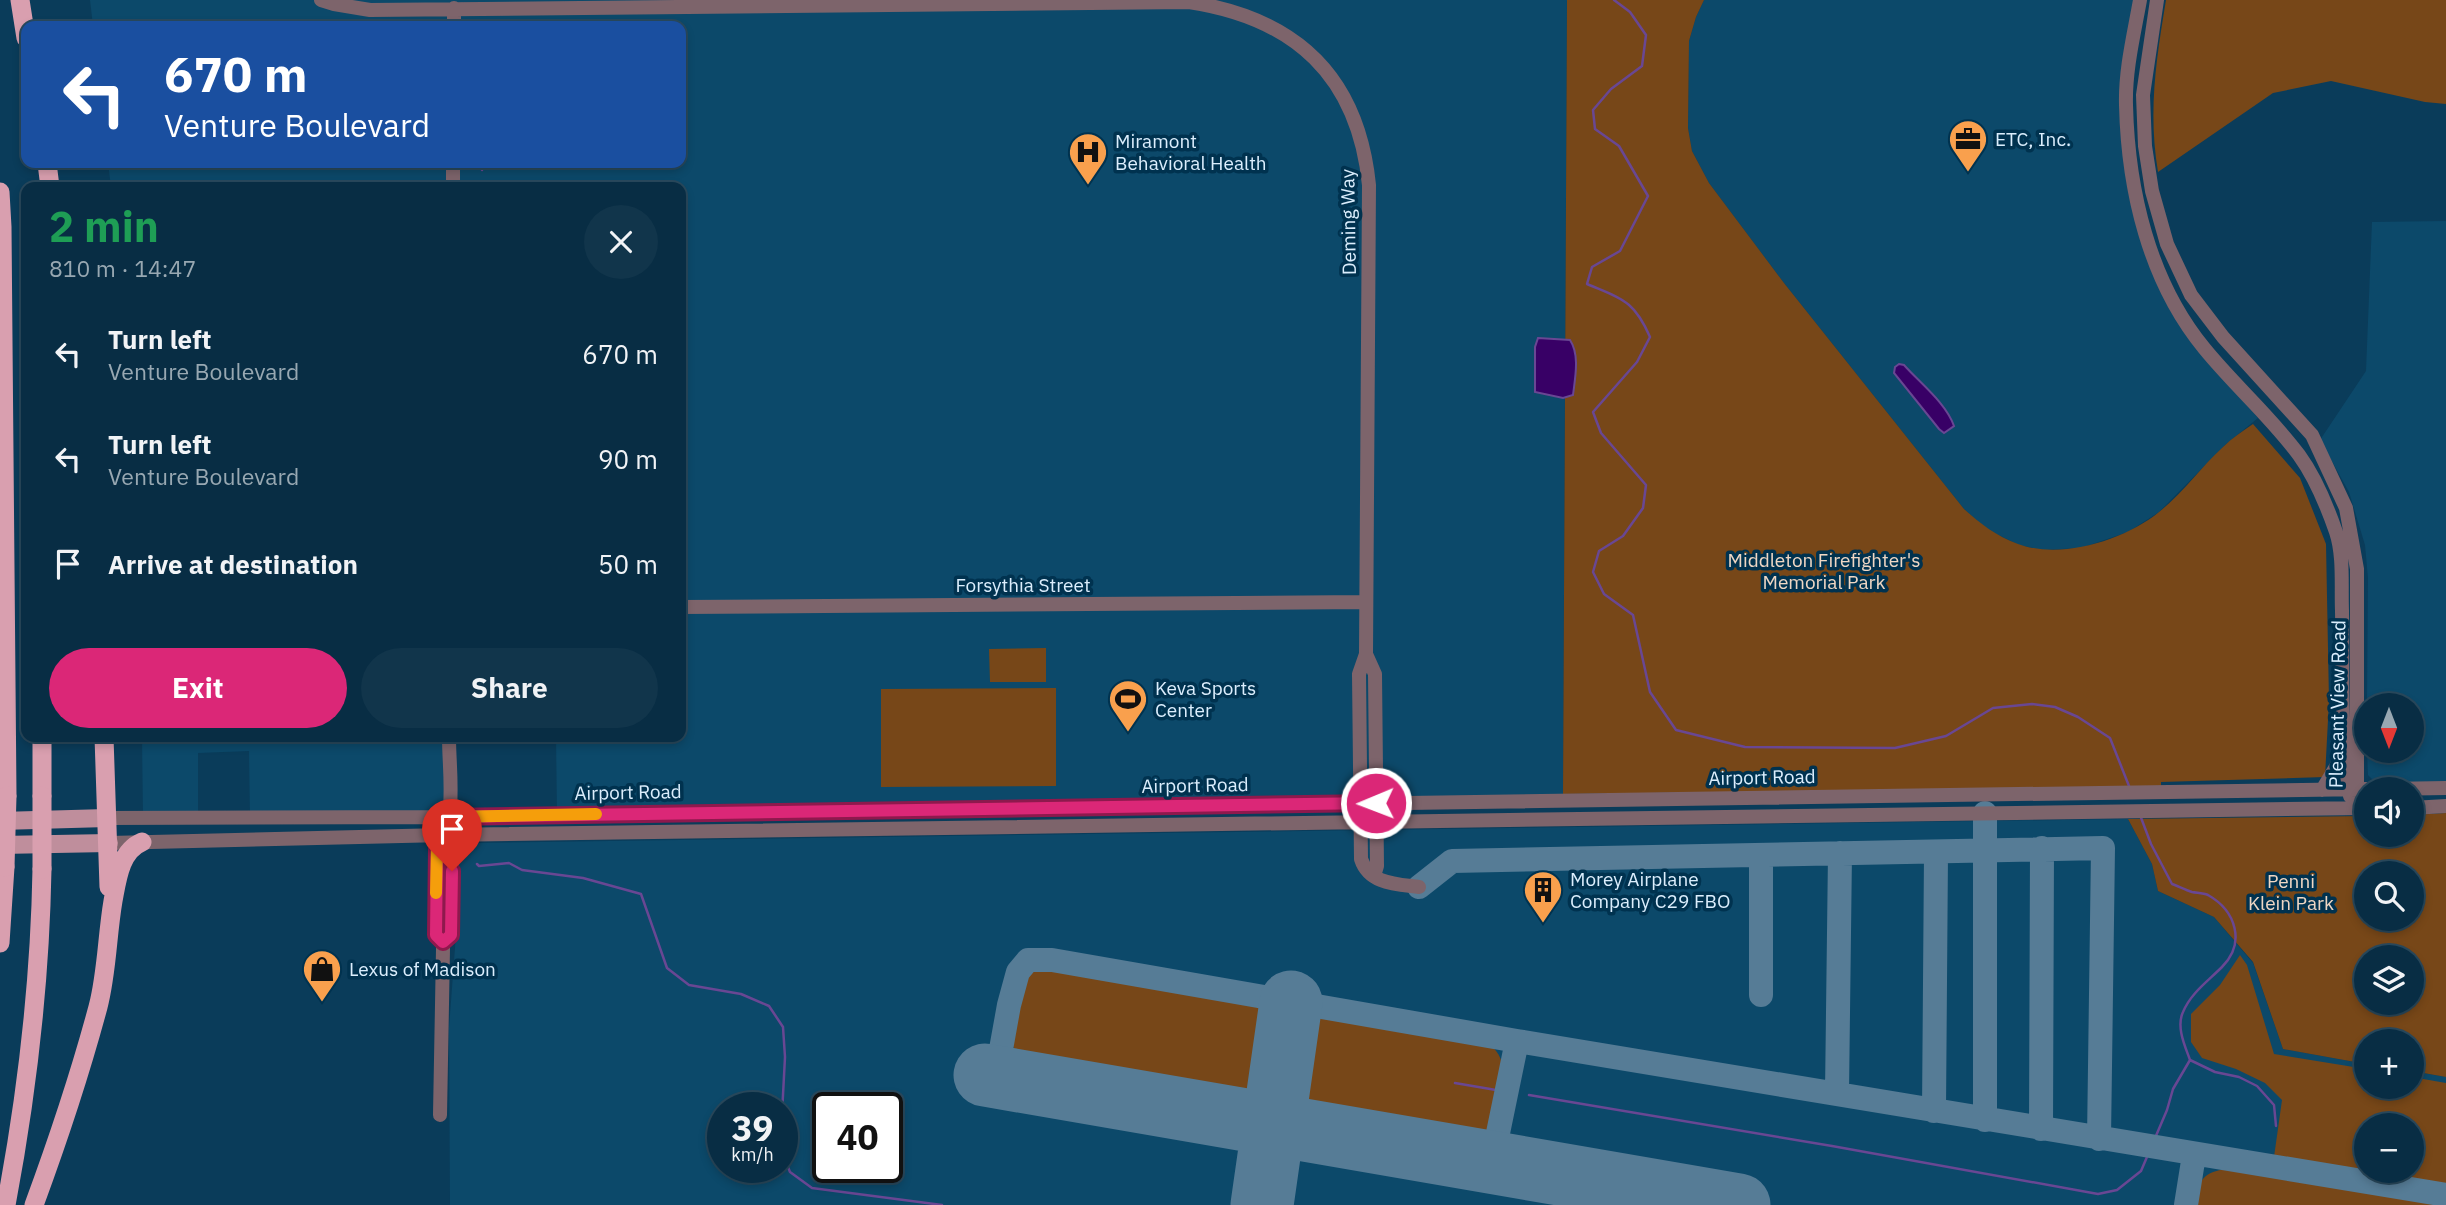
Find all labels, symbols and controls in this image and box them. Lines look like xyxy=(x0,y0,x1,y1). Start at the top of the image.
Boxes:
text: 670 m xyxy=(164,42,308,105)
icon: left xyxy=(49,49,140,140)
text: Venture Boulevard xyxy=(164,104,430,146)
office icon: ETC, Inc. xyxy=(1947,118,1989,173)
place label: ETC, Inc. xyxy=(1995,127,2071,151)
place label: Miramont Behavioral Health xyxy=(1115,129,1267,175)
hospital icon: Miramont Behavioral Health xyxy=(1067,131,1109,186)
street label: Deming Way xyxy=(1335,168,1361,275)
text: 2 min xyxy=(49,199,159,254)
button: close xyxy=(584,205,658,279)
text: 810 m · 14:47 xyxy=(49,253,196,283)
text: Turn left xyxy=(108,322,211,356)
icon: left xyxy=(49,335,87,373)
text: 670 m xyxy=(582,337,658,371)
text: Venture Boulevard xyxy=(108,356,299,386)
text: Turn left xyxy=(108,427,211,461)
icon: left xyxy=(49,440,87,478)
text: 90 m xyxy=(598,442,658,476)
text: Venture Boulevard xyxy=(108,461,299,491)
icon: arrive xyxy=(49,545,87,583)
text: Arrive at destination xyxy=(108,547,358,581)
text: 50 m xyxy=(598,547,658,581)
park label: Middleton Firefighter's Memorial Park xyxy=(1727,548,1921,594)
street label: Forsythia Street xyxy=(955,573,1091,597)
street label: Pleasant View Road xyxy=(2324,620,2350,788)
button: Exit xyxy=(49,648,347,728)
button: Share xyxy=(361,648,658,728)
place label: Keva Sports Center xyxy=(1155,676,1256,722)
sports icon: Keva Sports Center xyxy=(1107,678,1149,733)
north arrow xyxy=(2354,693,2424,763)
map controls xyxy=(2354,693,2424,1183)
street label: Airport Road xyxy=(1708,764,1816,790)
position arrow xyxy=(1339,766,1413,840)
street label: Airport Road xyxy=(1141,772,1249,798)
button: sound xyxy=(2354,777,2424,847)
street label: Airport Road xyxy=(574,779,682,805)
pin xyxy=(422,799,482,871)
icon: arrive xyxy=(433,810,471,848)
button: search xyxy=(2354,861,2424,931)
place label: Morey Airplane Company C29 FBO xyxy=(1570,867,1730,913)
building icon: Morey Airplane Company C29 FBO xyxy=(1522,869,1564,924)
park label: Penni Klein Park xyxy=(2248,869,2334,915)
button: layers xyxy=(2354,945,2424,1015)
shop icon: Lexus of Madison xyxy=(301,948,343,1003)
place label: Lexus of Madison xyxy=(349,957,496,981)
button: + xyxy=(2354,1029,2424,1099)
speed limit sign: 40 xyxy=(812,1092,903,1183)
text: 39 xyxy=(731,1105,774,1151)
button: − xyxy=(2354,1113,2424,1183)
text: km/h xyxy=(731,1143,774,1166)

